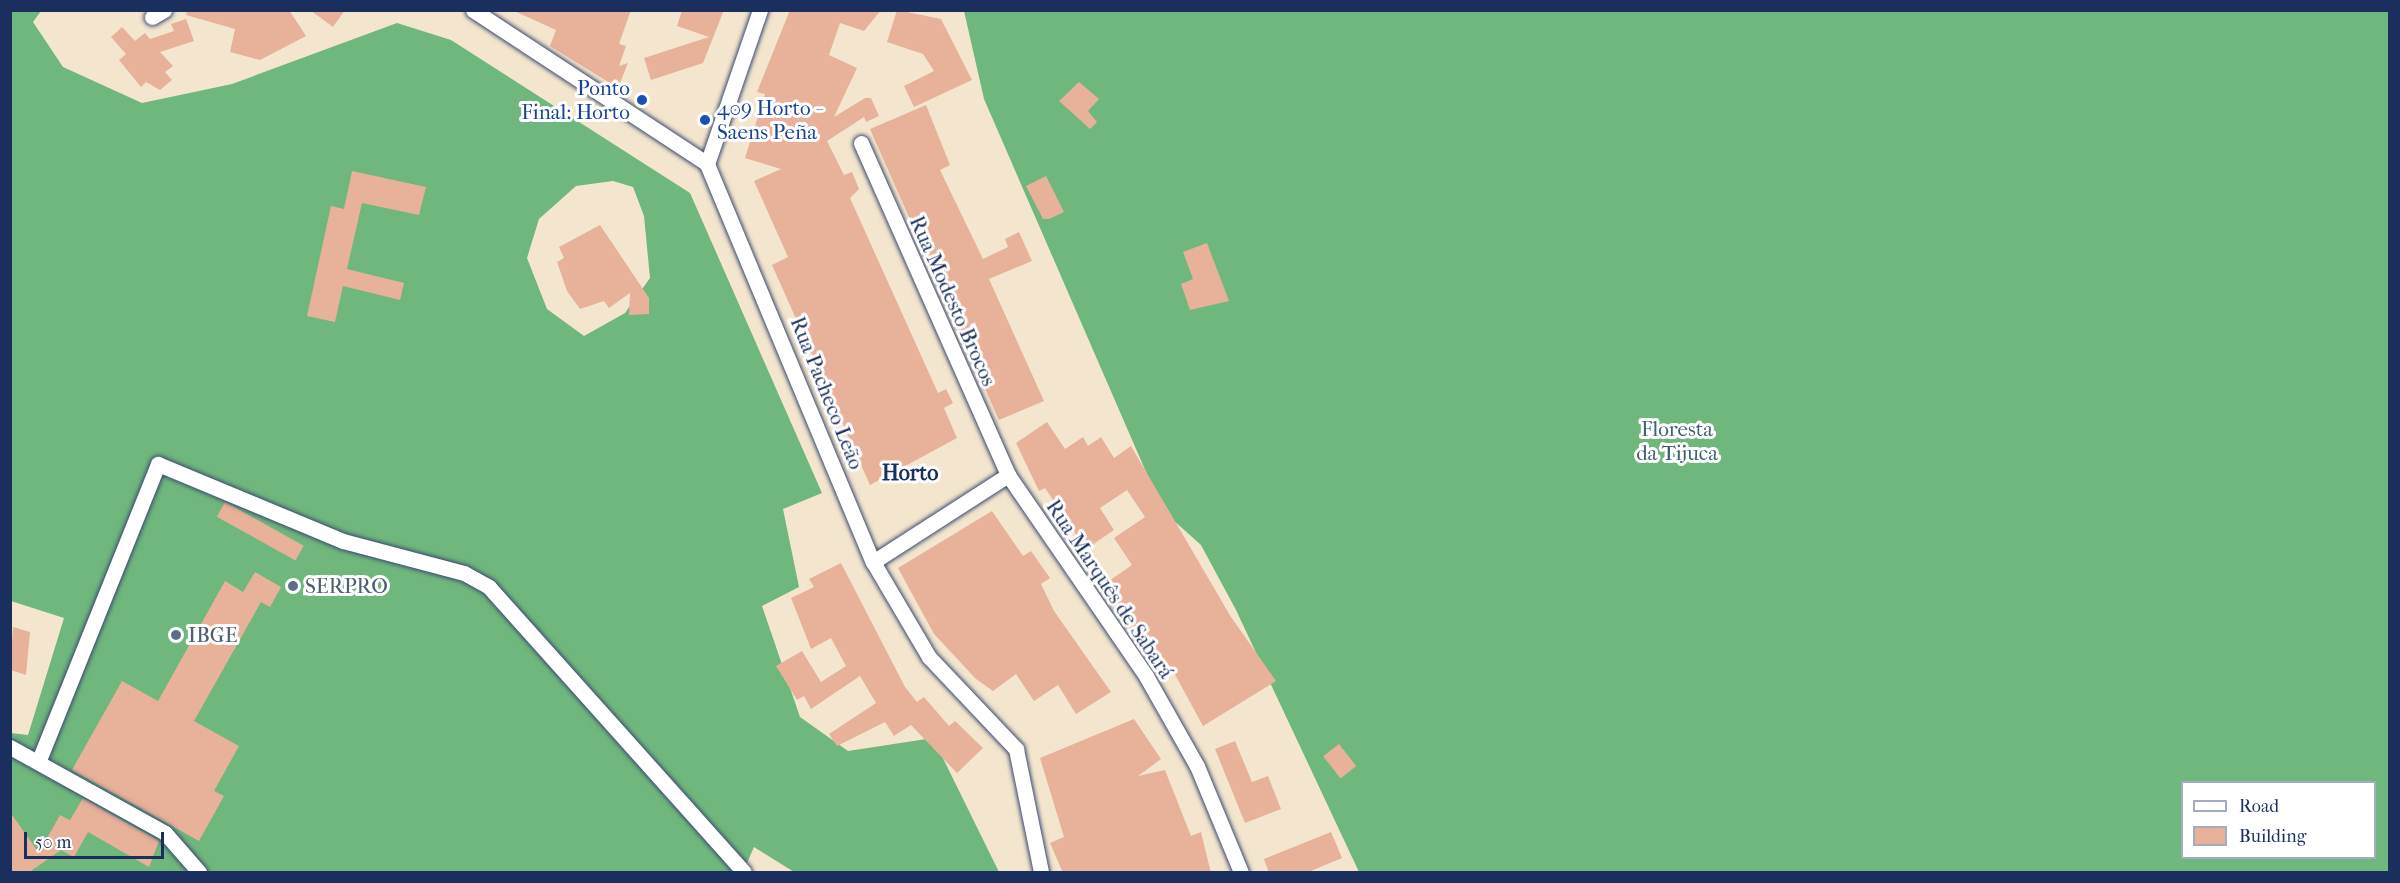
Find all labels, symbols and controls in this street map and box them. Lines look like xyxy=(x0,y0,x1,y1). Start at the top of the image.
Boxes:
place label: Ponto Final: Horto xyxy=(521,75,630,125)
marker: Ponto Final: Horto xyxy=(635,93,649,107)
place label: 409 Horto - Saens Peña xyxy=(717,95,820,145)
marker: 409 Horto - Saens Peña xyxy=(698,113,712,127)
street label: Rua Modesto Brocos xyxy=(904,212,1002,390)
street label: Rua Pacheco Leão xyxy=(785,313,869,473)
park label: Floresta da Tijuca xyxy=(1636,416,1718,466)
district label: Horto xyxy=(882,461,938,487)
street label: Rua Marquês de Sabará xyxy=(1041,495,1179,683)
place label: SERPRO xyxy=(305,573,388,599)
marker: SERPRO xyxy=(286,579,300,593)
place label: IBGE xyxy=(188,622,238,648)
marker: IBGE xyxy=(169,628,183,642)
legend xyxy=(2181,781,2376,859)
text: Road xyxy=(2239,796,2279,817)
scale bar xyxy=(27,820,166,858)
text: Building xyxy=(2239,826,2306,847)
text: 50 m xyxy=(35,832,71,853)

